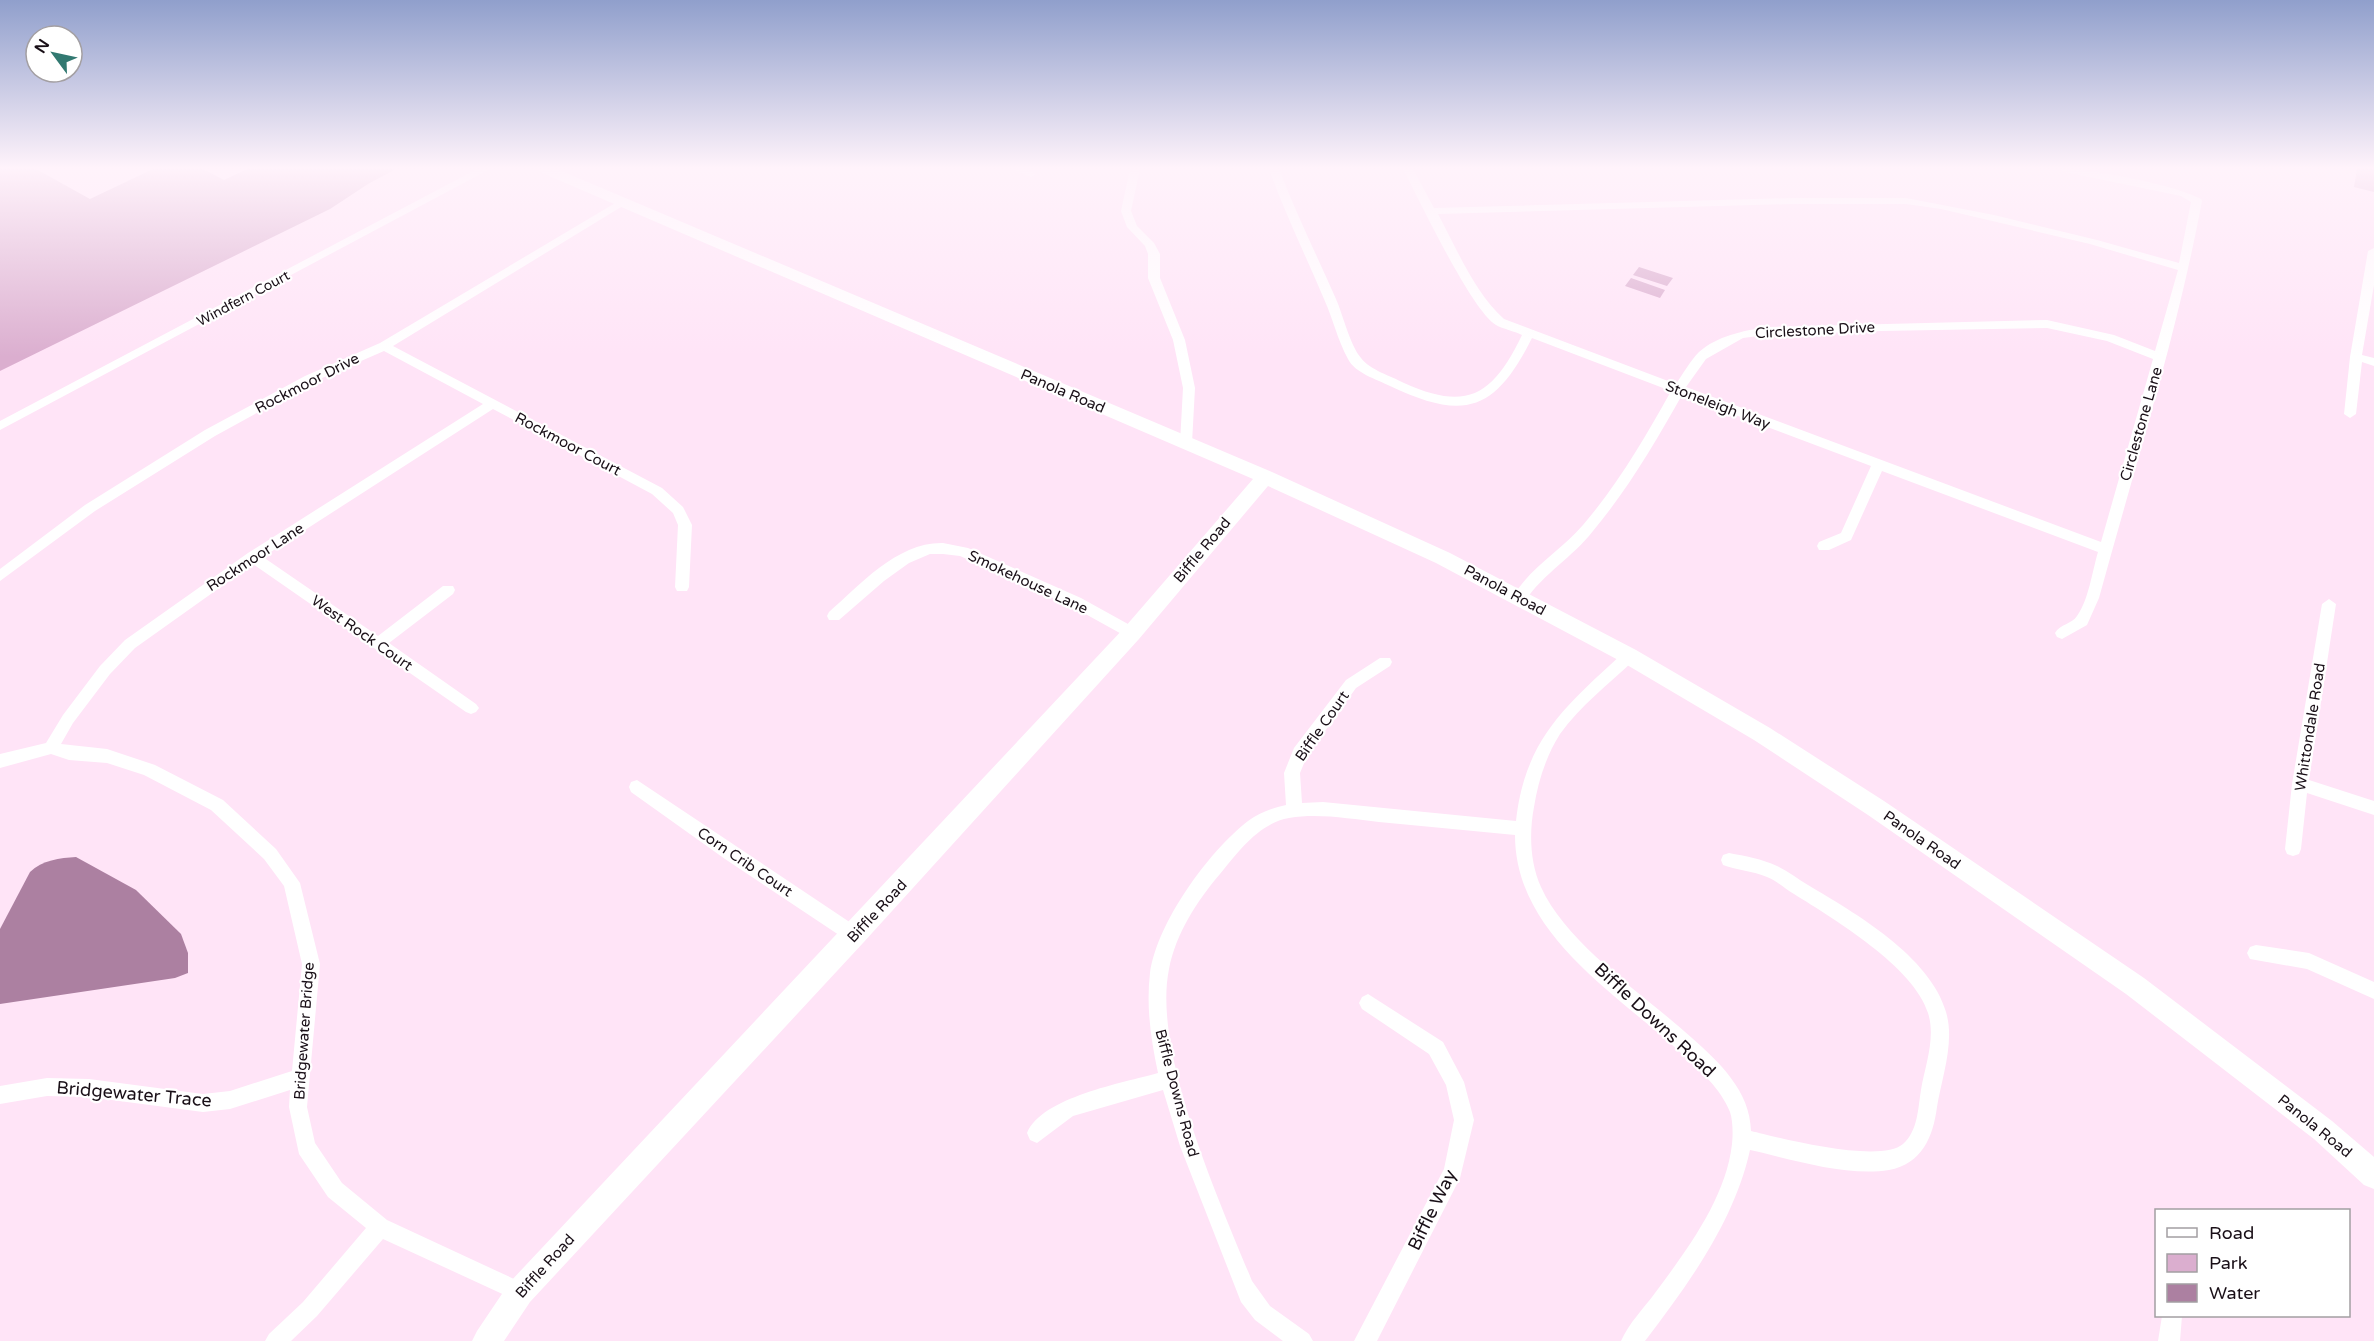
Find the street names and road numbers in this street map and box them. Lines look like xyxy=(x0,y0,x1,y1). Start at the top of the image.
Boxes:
street label: Windfern Court xyxy=(194,267,293,330)
street label: Circlestone Drive xyxy=(1754,318,1876,342)
street label: Rockmoor Drive xyxy=(252,349,362,417)
street label: Panola Road xyxy=(1018,365,1108,417)
street label: Circlestone Lane xyxy=(2116,365,2166,483)
street label: Stoneleigh Way xyxy=(1663,377,1773,433)
street label: Rockmoor Court xyxy=(512,408,624,480)
street label: Biffle Road xyxy=(1170,514,1234,586)
street label: Rockmoor Lane xyxy=(203,519,307,595)
street label: Smokehouse Lane xyxy=(965,546,1091,618)
street label: Panola Road xyxy=(1461,561,1549,619)
street label: West Rock Court xyxy=(308,591,416,675)
street label: Whittondale Road xyxy=(2291,662,2329,792)
street label: Biffle Court xyxy=(1291,687,1353,765)
street label: Panola Road xyxy=(1880,807,1964,873)
street label: Corn Crib Court xyxy=(694,823,796,901)
street label: Biffle Road xyxy=(843,876,911,946)
street label: Biffle Downs Road xyxy=(1590,958,1720,1082)
street label: Bridgewater Bridge xyxy=(290,961,318,1101)
street label: Biffle Downs Road xyxy=(1151,1027,1203,1159)
street label: Bridgewater Trace xyxy=(55,1076,213,1112)
street label: Panola Road xyxy=(2274,1091,2356,1161)
street label: Biffle Way xyxy=(1403,1166,1461,1254)
street label: Biffle Road xyxy=(512,1230,578,1302)

